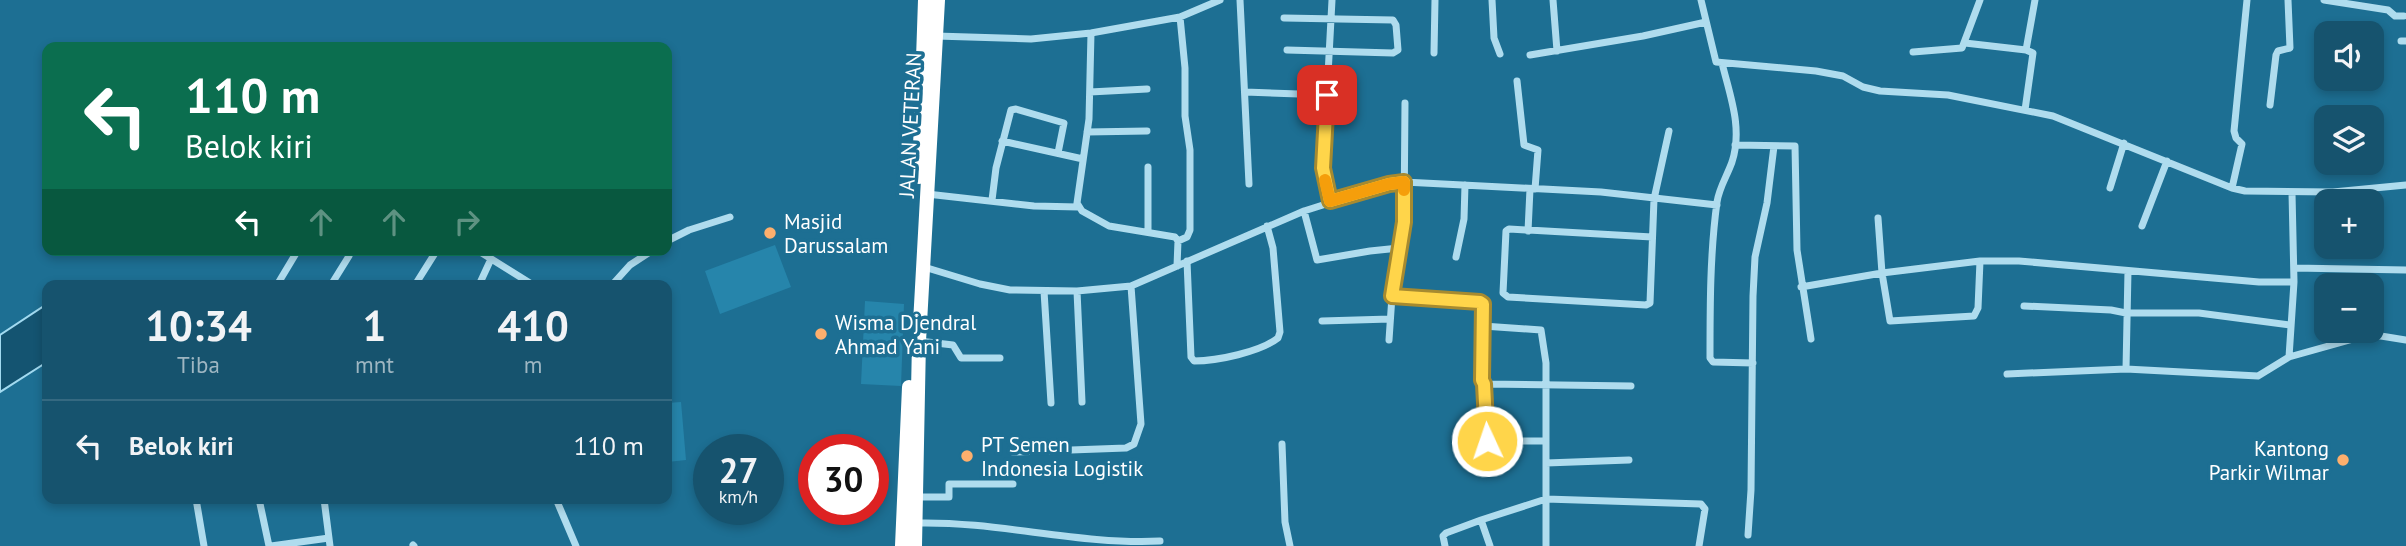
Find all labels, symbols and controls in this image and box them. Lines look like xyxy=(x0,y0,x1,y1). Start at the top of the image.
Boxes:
map controls xyxy=(2314,21,2384,343)
button: sound xyxy=(2314,21,2384,91)
street label: JALAN VETERAN xyxy=(893,52,927,199)
text: 110 m xyxy=(185,63,320,127)
pin xyxy=(1297,65,1357,125)
icon: left xyxy=(70,70,161,161)
icon: arrive xyxy=(1308,76,1346,114)
button: layers xyxy=(2314,105,2384,175)
text: Belok kiri xyxy=(185,125,313,167)
button: + xyxy=(2314,189,2384,259)
icon: left xyxy=(229,203,267,241)
icon: ahead xyxy=(302,203,340,241)
icon: ahead xyxy=(375,203,413,241)
icon: right xyxy=(448,203,486,241)
place label: Masjid Darussalam xyxy=(784,208,888,259)
marker: Masjid Darussalam xyxy=(762,225,778,241)
button: − xyxy=(2314,273,2384,343)
text: 10:34 xyxy=(145,298,252,353)
text: 1 xyxy=(363,298,386,353)
text: 410 xyxy=(497,298,569,353)
place label: Wisma Djendral Ahmad Yani xyxy=(835,309,976,360)
marker: Wisma Djendral Ahmad Yani xyxy=(813,326,829,342)
text: Tiba xyxy=(177,350,220,379)
text: mnt xyxy=(355,350,394,379)
text: m xyxy=(524,350,542,379)
position arrow xyxy=(1450,404,1524,478)
icon: left xyxy=(70,427,108,465)
text: Belok kiri xyxy=(129,429,234,462)
text: 110 m xyxy=(573,429,644,462)
place label: PT Semen Indonesia Logistik xyxy=(981,431,1143,482)
speed limit sign: 30 xyxy=(798,434,889,525)
place label: Kantong Parkir Wilmar xyxy=(2209,435,2329,486)
text: 27 xyxy=(719,447,758,493)
marker: PT Semen Indonesia Logistik xyxy=(959,448,975,464)
marker: Kantong Parkir Wilmar xyxy=(2335,452,2351,468)
text: km/h xyxy=(719,485,758,508)

